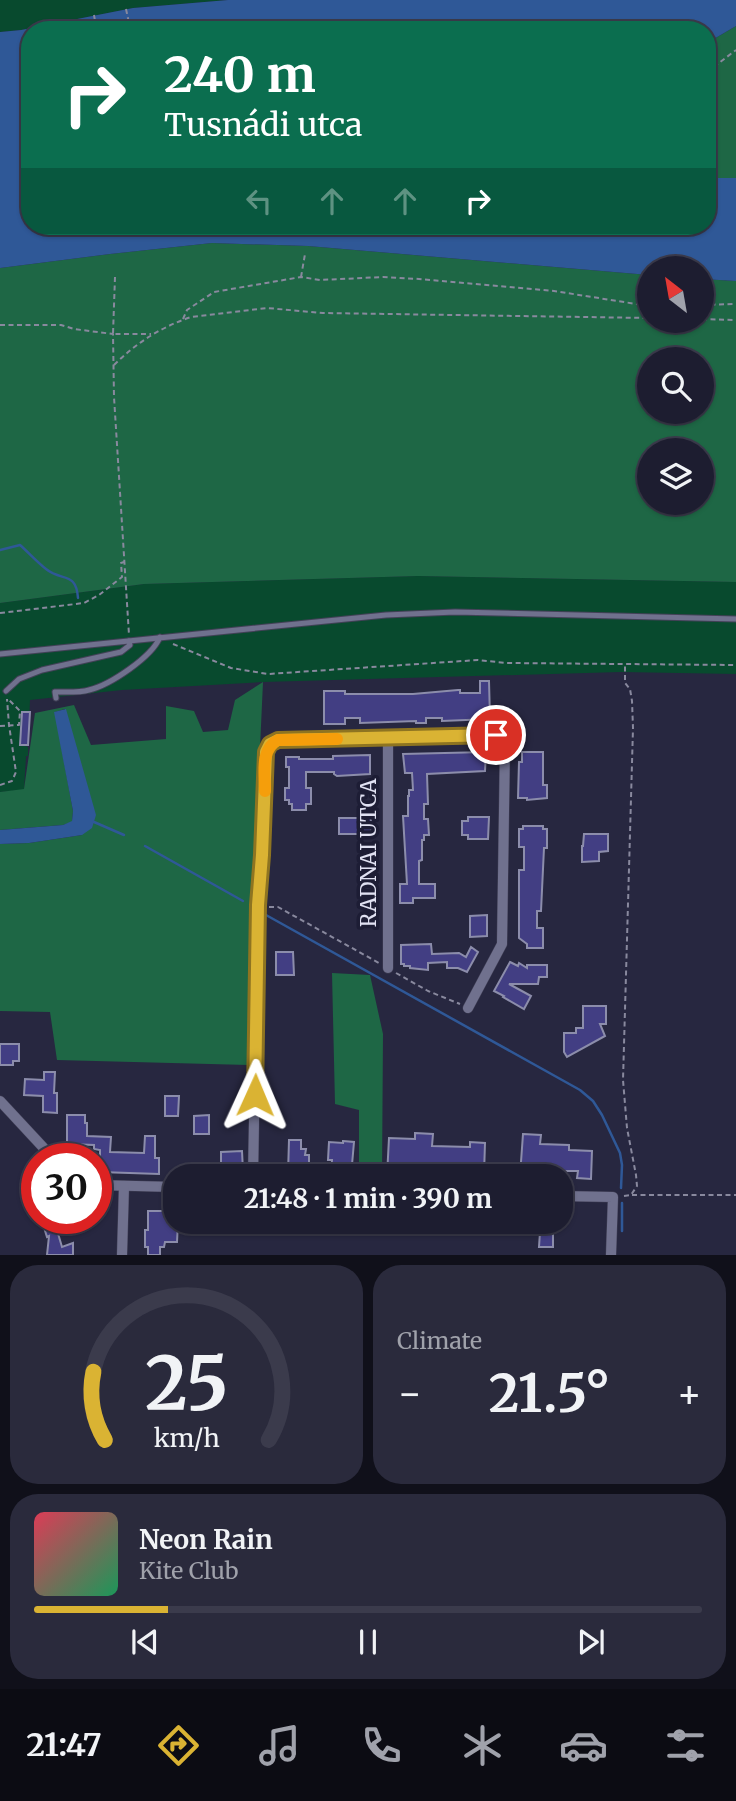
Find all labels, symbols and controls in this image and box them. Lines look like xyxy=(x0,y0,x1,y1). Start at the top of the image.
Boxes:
text: 240 m xyxy=(164,44,316,105)
icon: right xyxy=(49,49,140,140)
text: Tusnádi utca xyxy=(164,105,362,145)
icon: left xyxy=(240,182,278,220)
icon: ahead xyxy=(313,182,351,220)
icon: ahead xyxy=(386,182,424,220)
icon: right xyxy=(459,182,497,220)
north arrow xyxy=(637,256,714,332)
map controls xyxy=(637,256,714,515)
button: search xyxy=(637,347,714,424)
button: layers xyxy=(637,438,714,515)
pin xyxy=(466,705,526,765)
icon: arrive xyxy=(477,716,515,754)
street label: RADNAI UTCA xyxy=(355,779,382,927)
position arrow xyxy=(218,1058,292,1132)
speed limit sign: 30 xyxy=(21,1143,112,1234)
text: 21:48 · 1 min · 390 m xyxy=(244,1182,492,1215)
text: Climate xyxy=(397,1326,482,1355)
text: 25 xyxy=(145,1339,228,1431)
text: 21.5° xyxy=(489,1361,610,1426)
text: − xyxy=(397,1370,422,1417)
text: + xyxy=(677,1370,702,1417)
text: km/h xyxy=(153,1422,220,1454)
text: Neon Rain xyxy=(139,1523,273,1556)
text: Kite Club xyxy=(139,1556,238,1585)
icon: previous xyxy=(126,1623,164,1661)
icon: pause xyxy=(349,1623,387,1661)
icon: next xyxy=(572,1623,610,1661)
icon: directions xyxy=(154,1721,203,1770)
icon: music xyxy=(255,1721,304,1770)
icon: phone xyxy=(357,1721,406,1770)
icon: climate xyxy=(458,1721,507,1770)
icon: car xyxy=(559,1721,608,1770)
icon: filters xyxy=(661,1721,710,1770)
text: 21:47 xyxy=(26,1725,102,1765)

